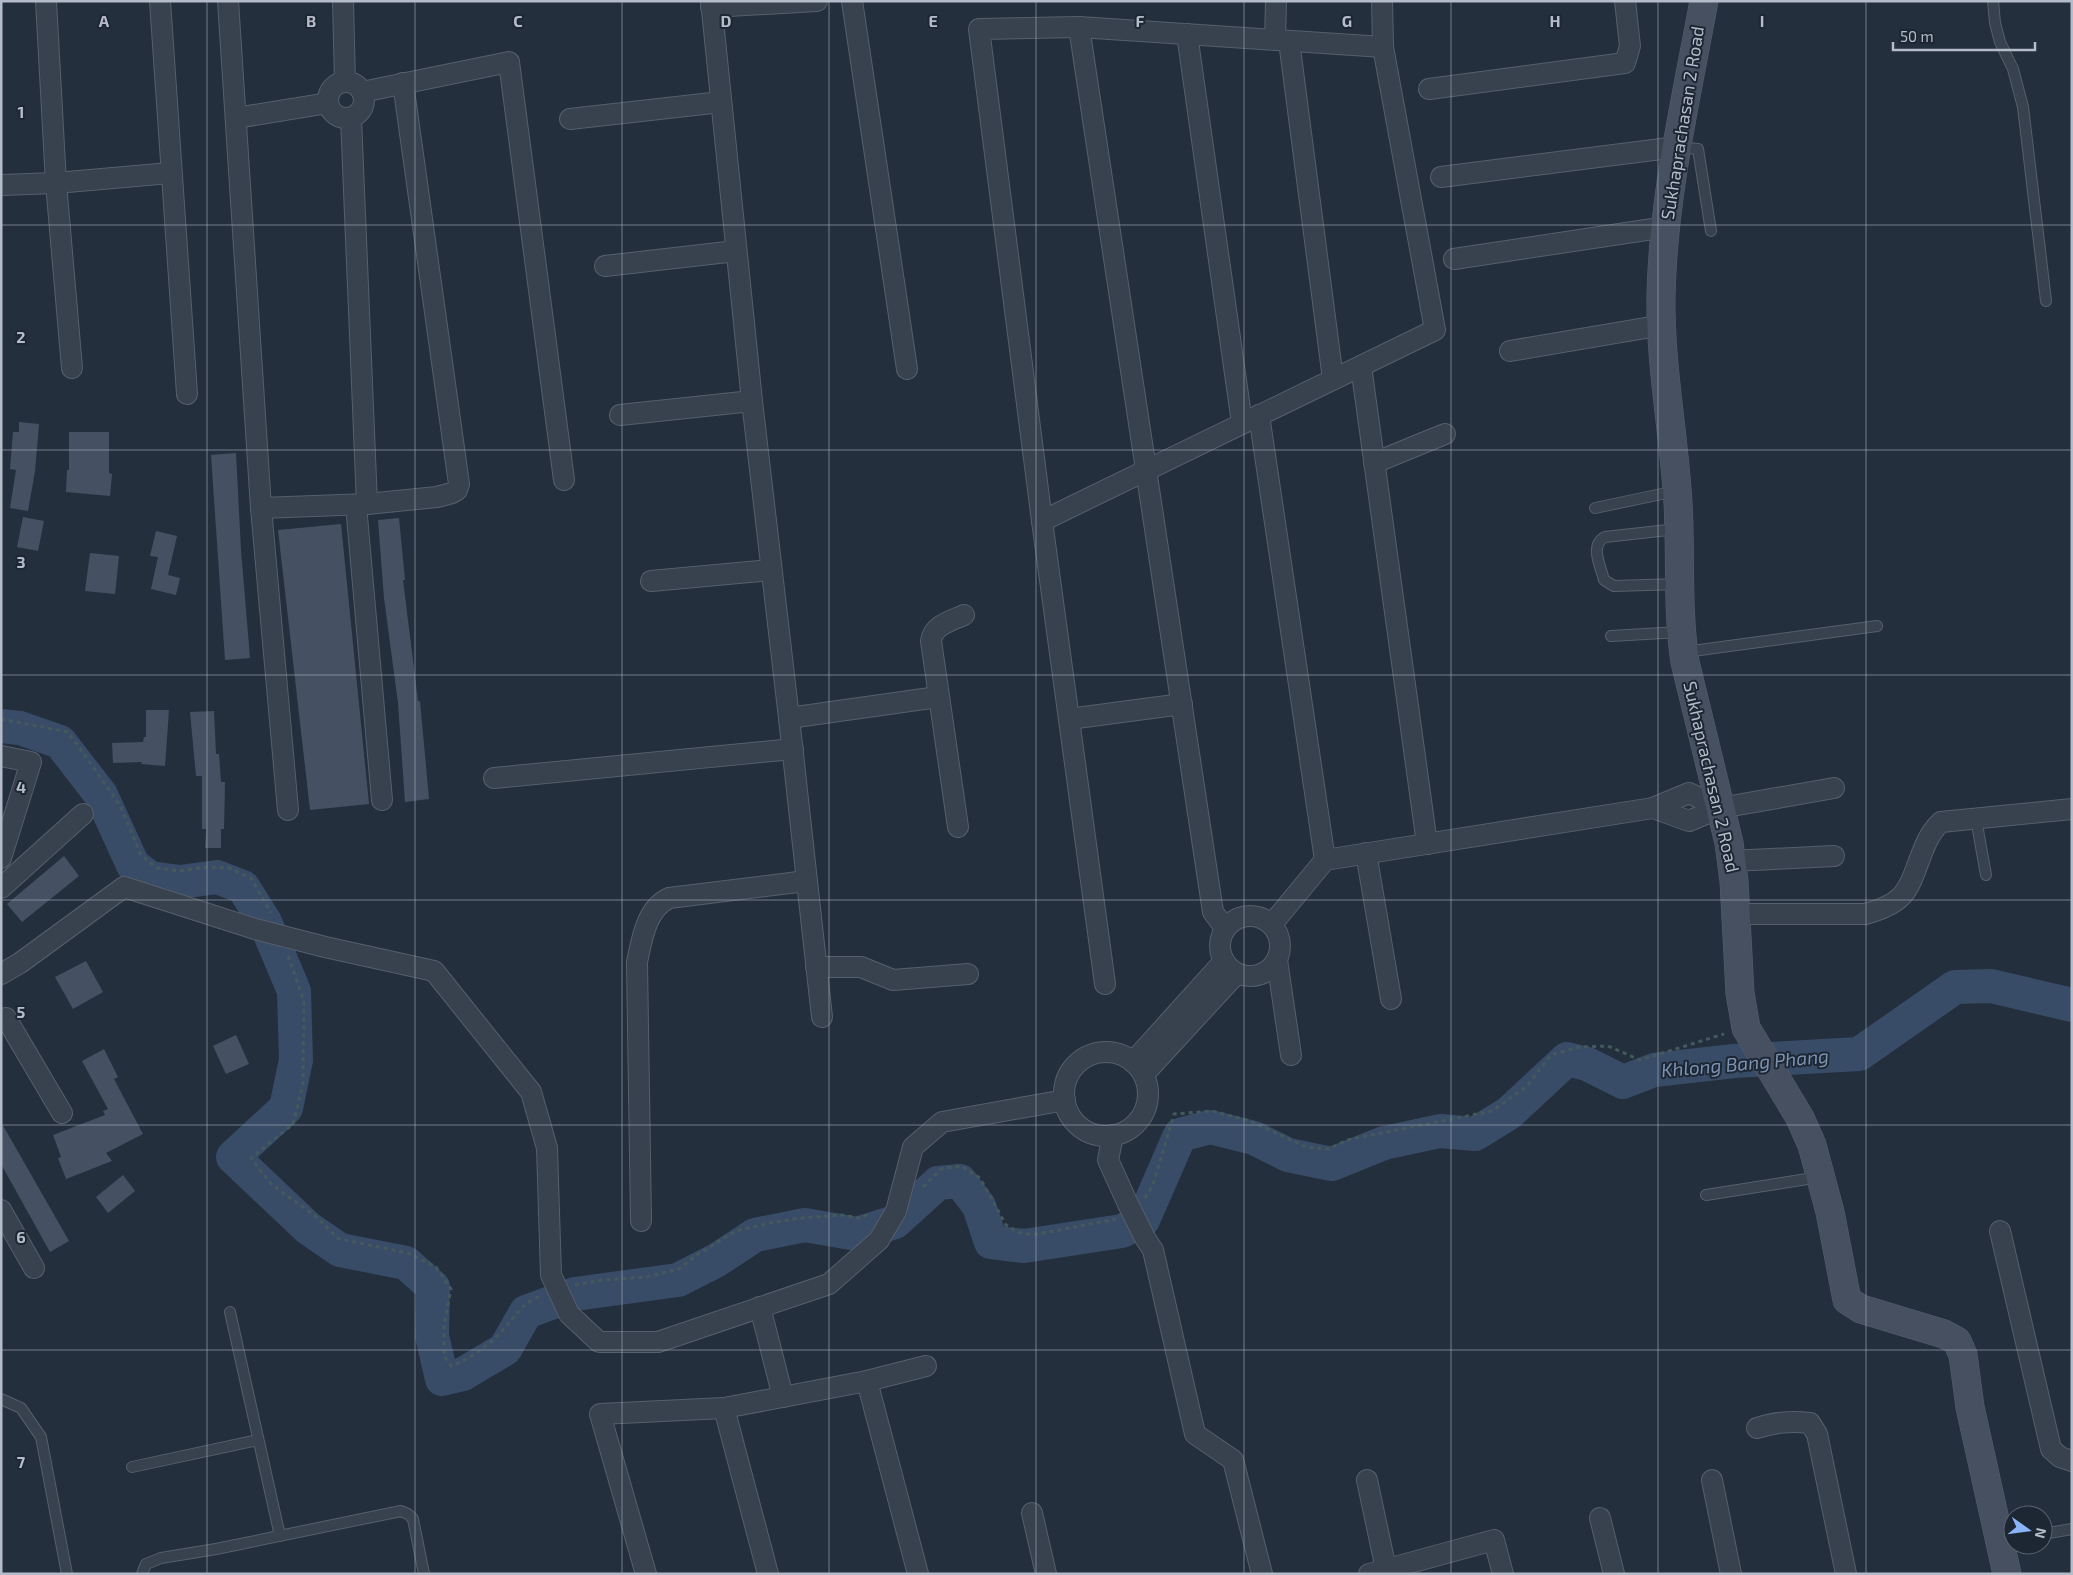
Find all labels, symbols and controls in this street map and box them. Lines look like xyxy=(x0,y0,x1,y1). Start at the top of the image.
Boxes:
text: A xyxy=(99,11,110,30)
text: B xyxy=(306,11,316,30)
text: C xyxy=(513,11,523,30)
text: D xyxy=(721,11,732,30)
text: E xyxy=(928,11,938,30)
text: F xyxy=(1136,11,1145,30)
text: G xyxy=(1342,11,1352,30)
text: H xyxy=(1549,11,1561,30)
text: I xyxy=(1760,11,1764,30)
scale bar xyxy=(1893,20,2036,52)
street label: Sukhaprachasan 2 Road xyxy=(1656,25,1708,221)
text: 50 m xyxy=(1900,27,1934,45)
text: 1 xyxy=(18,102,24,121)
text: 2 xyxy=(16,327,26,346)
text: 3 xyxy=(16,552,26,571)
street label: Sukhaprachasan 2 Road xyxy=(1679,679,1745,875)
text: 4 xyxy=(16,777,26,796)
text: 5 xyxy=(17,1002,26,1021)
water label: Khlong Bang Phang xyxy=(1660,1044,1830,1081)
text: 6 xyxy=(16,1227,26,1246)
text: 7 xyxy=(17,1452,26,1471)
north arrow xyxy=(2003,1505,2053,1555)
text: N xyxy=(2032,1526,2051,1540)

